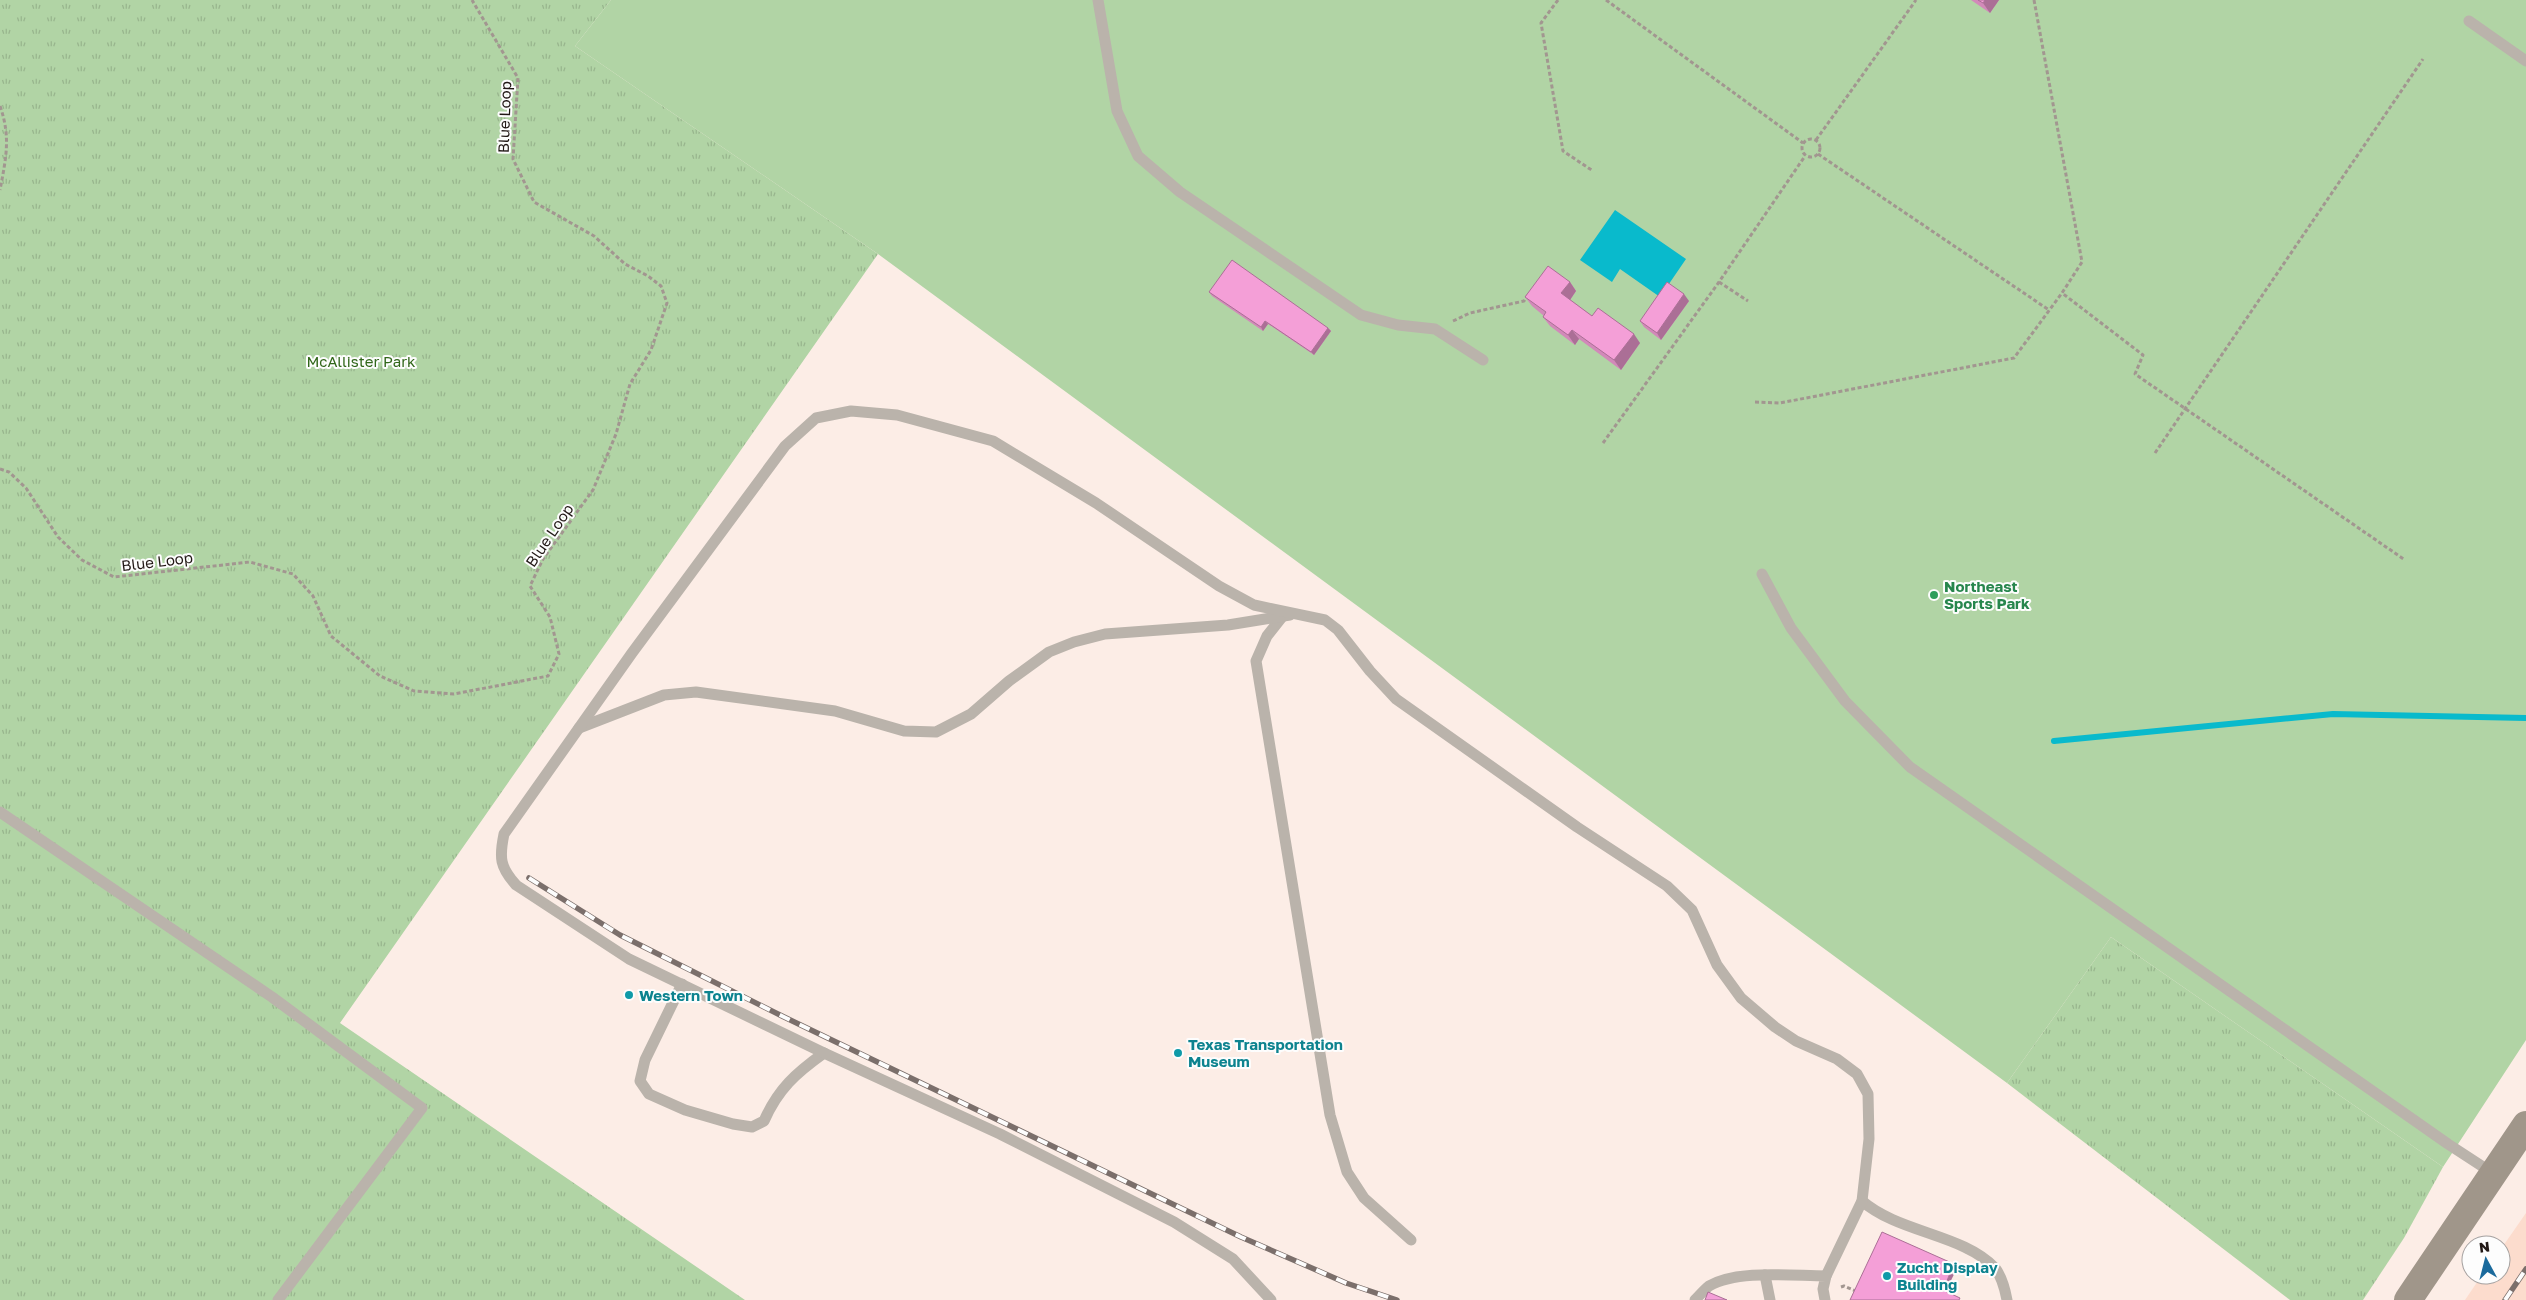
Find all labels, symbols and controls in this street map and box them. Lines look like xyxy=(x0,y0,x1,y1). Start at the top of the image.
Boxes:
street label: Blue Loop xyxy=(494,81,514,153)
park label: McAllister Park xyxy=(306,352,416,370)
street label: Blue Loop xyxy=(521,500,577,570)
street label: Blue Loop xyxy=(120,548,194,574)
place label: Northeast Sports Park xyxy=(1944,577,2030,612)
marker: Northeast Sports Park xyxy=(1928,589,1940,601)
place label: Western Town xyxy=(639,986,743,1004)
marker: Western Town xyxy=(623,989,635,1001)
place label: Texas Transportation Museum xyxy=(1188,1035,1343,1070)
marker: Texas Transportation Museum xyxy=(1172,1047,1184,1059)
north arrow xyxy=(2461,1235,2511,1285)
text: N xyxy=(2478,1238,2491,1256)
place label: Zucht Display Building xyxy=(1897,1258,1998,1293)
marker: Zucht Display Building xyxy=(1881,1270,1893,1282)

